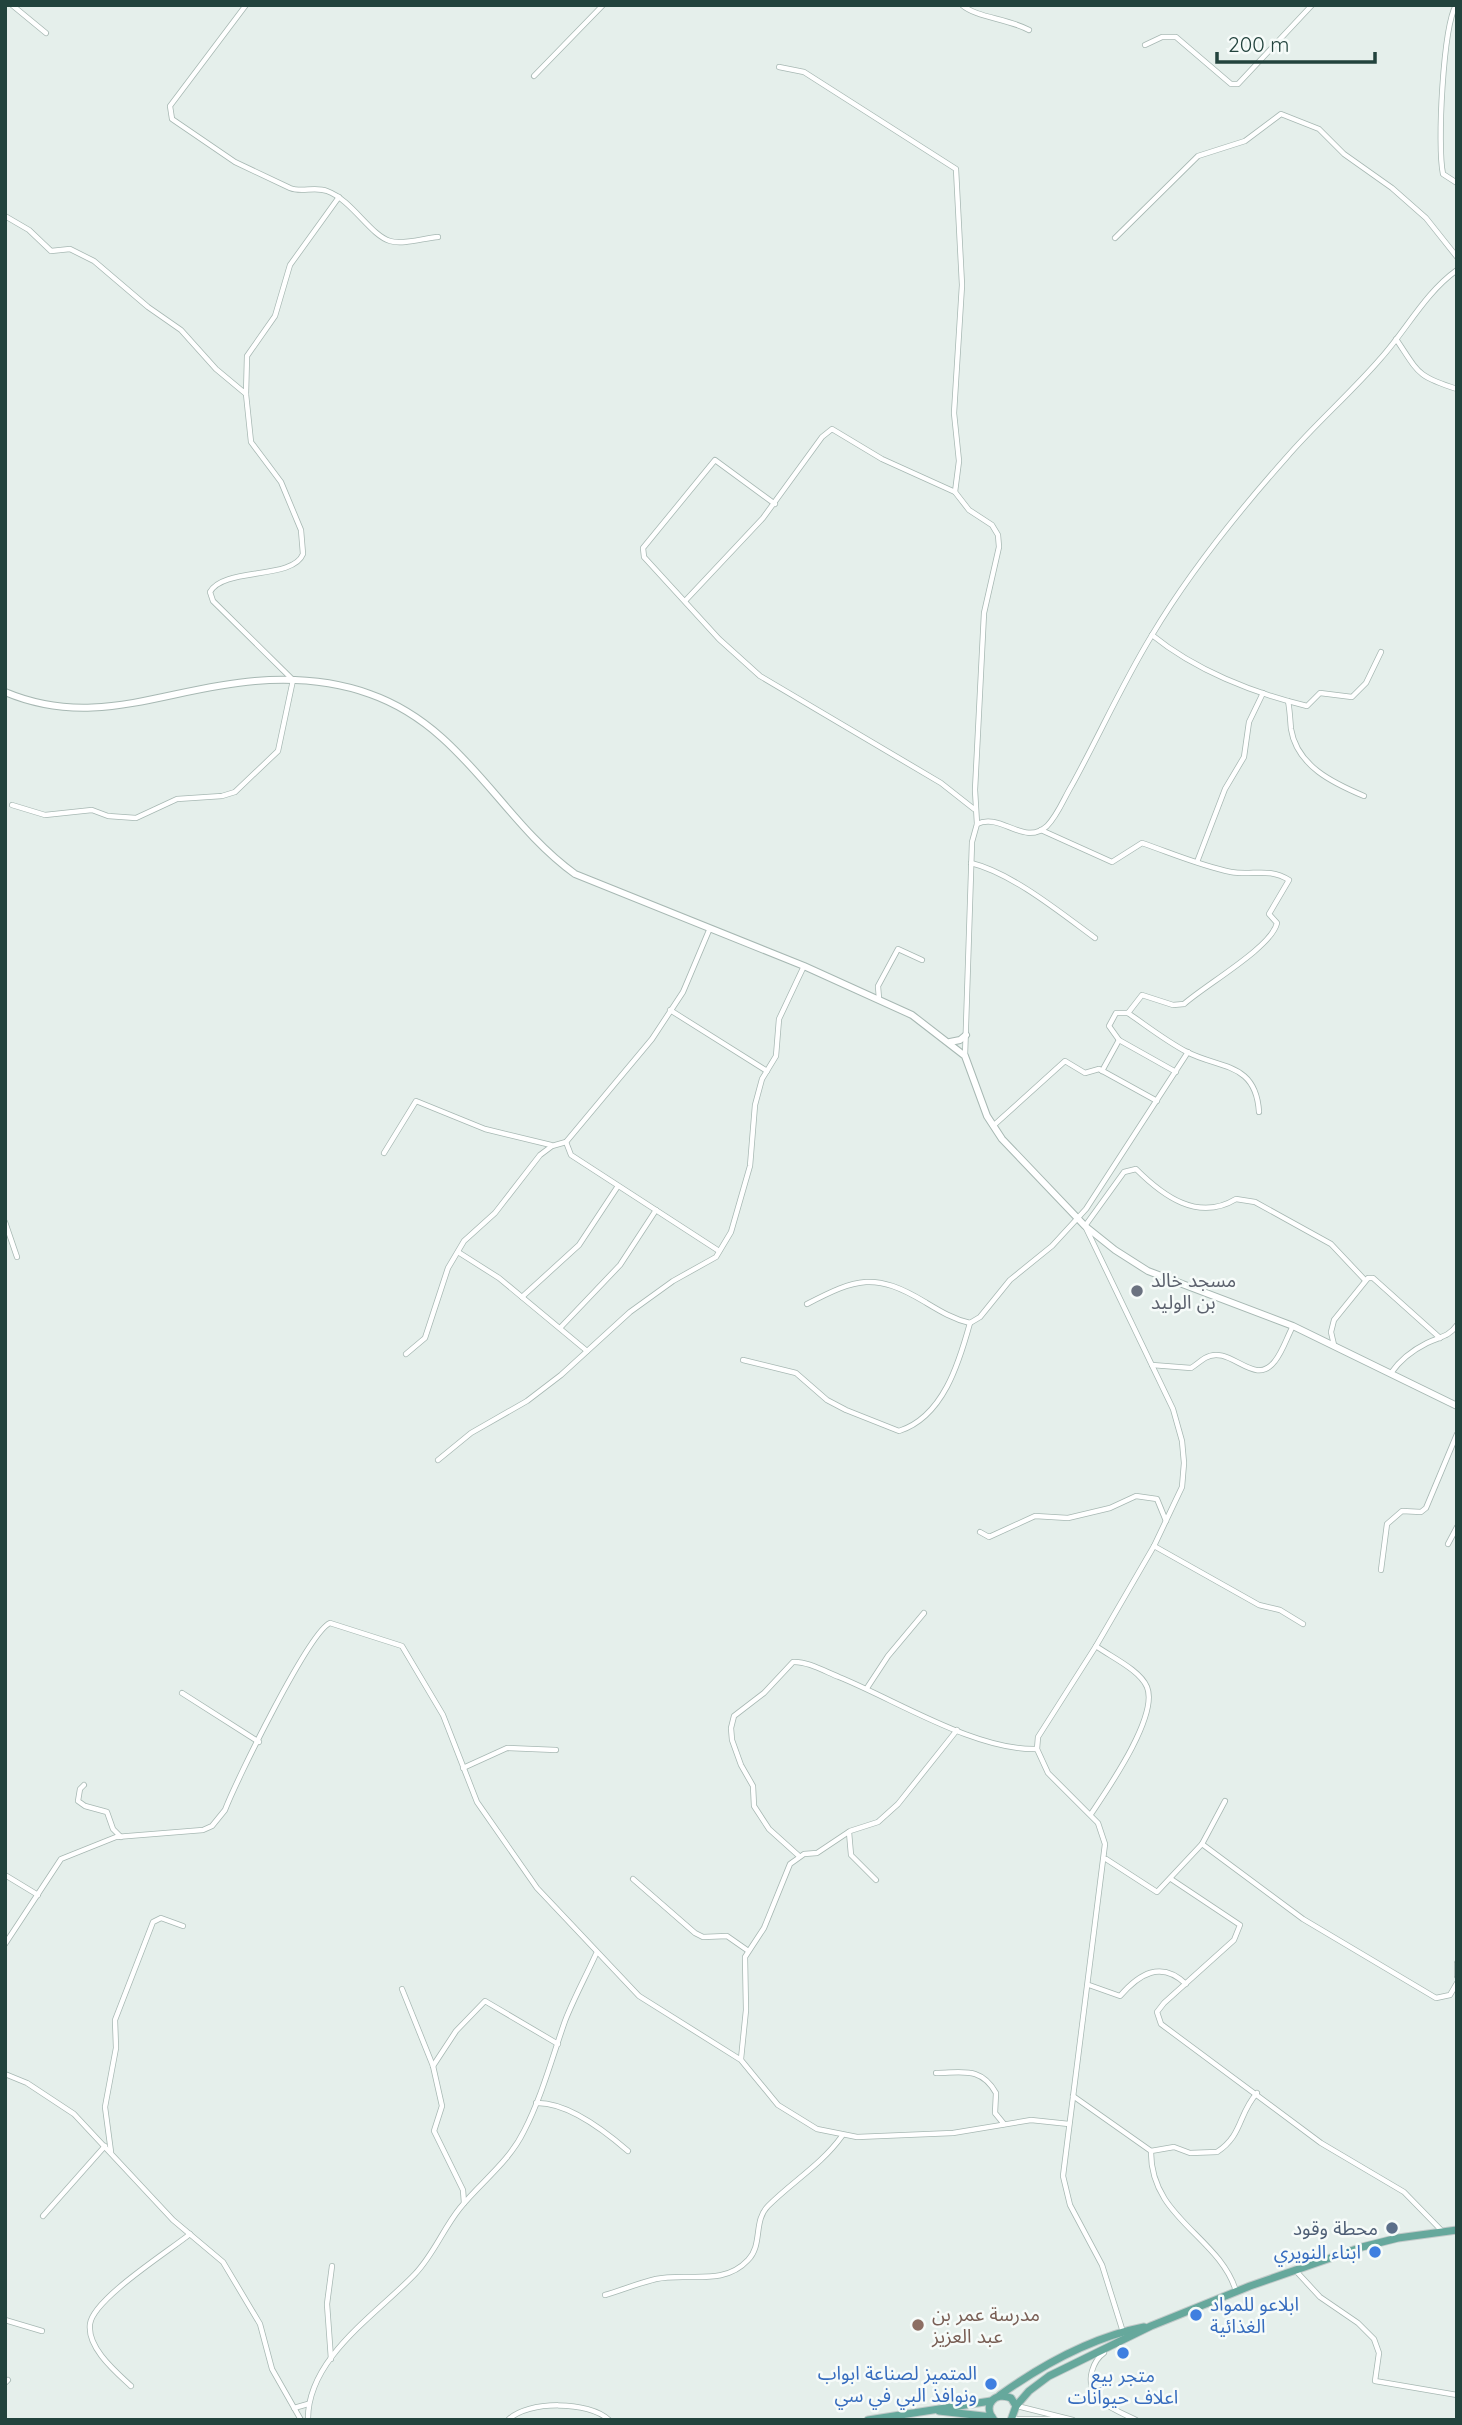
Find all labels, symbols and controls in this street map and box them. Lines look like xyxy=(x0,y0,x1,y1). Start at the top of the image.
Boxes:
scale bar xyxy=(1217,21,1374,65)
text: 200 m xyxy=(1228,31,1290,57)
place label: مسجد خالد بن الوليد xyxy=(1151,1268,1236,1314)
marker: مسجد خالد بن الوليد xyxy=(1129,1283,1145,1299)
place label: محطة وقود xyxy=(1293,2216,1378,2240)
marker: محطة وقود xyxy=(1384,2220,1400,2236)
place label: ابناء النويري xyxy=(1274,2240,1361,2267)
marker: ابناء النويري xyxy=(1367,2244,1383,2260)
place label: ابلاعو للمواد الغذائية xyxy=(1210,2292,1299,2338)
place label: مدرسة عمر بن عبد العزيز xyxy=(931,2302,1040,2348)
marker: ابلاعو للمواد الغذائية xyxy=(1188,2307,1204,2323)
marker: مدرسة عمر بن عبد العزيز xyxy=(910,2317,926,2333)
marker: متجر بيع اعلاف حيوانات xyxy=(1115,2345,1131,2361)
place label: المتميز لصناعة ابواب ونوافذ البي في سي xyxy=(818,2361,977,2410)
place label: متجر بيع اعلاف حيوانات xyxy=(1068,2363,1178,2409)
marker: المتميز لصناعة ابواب ونوافذ البي في سي xyxy=(983,2376,999,2392)

